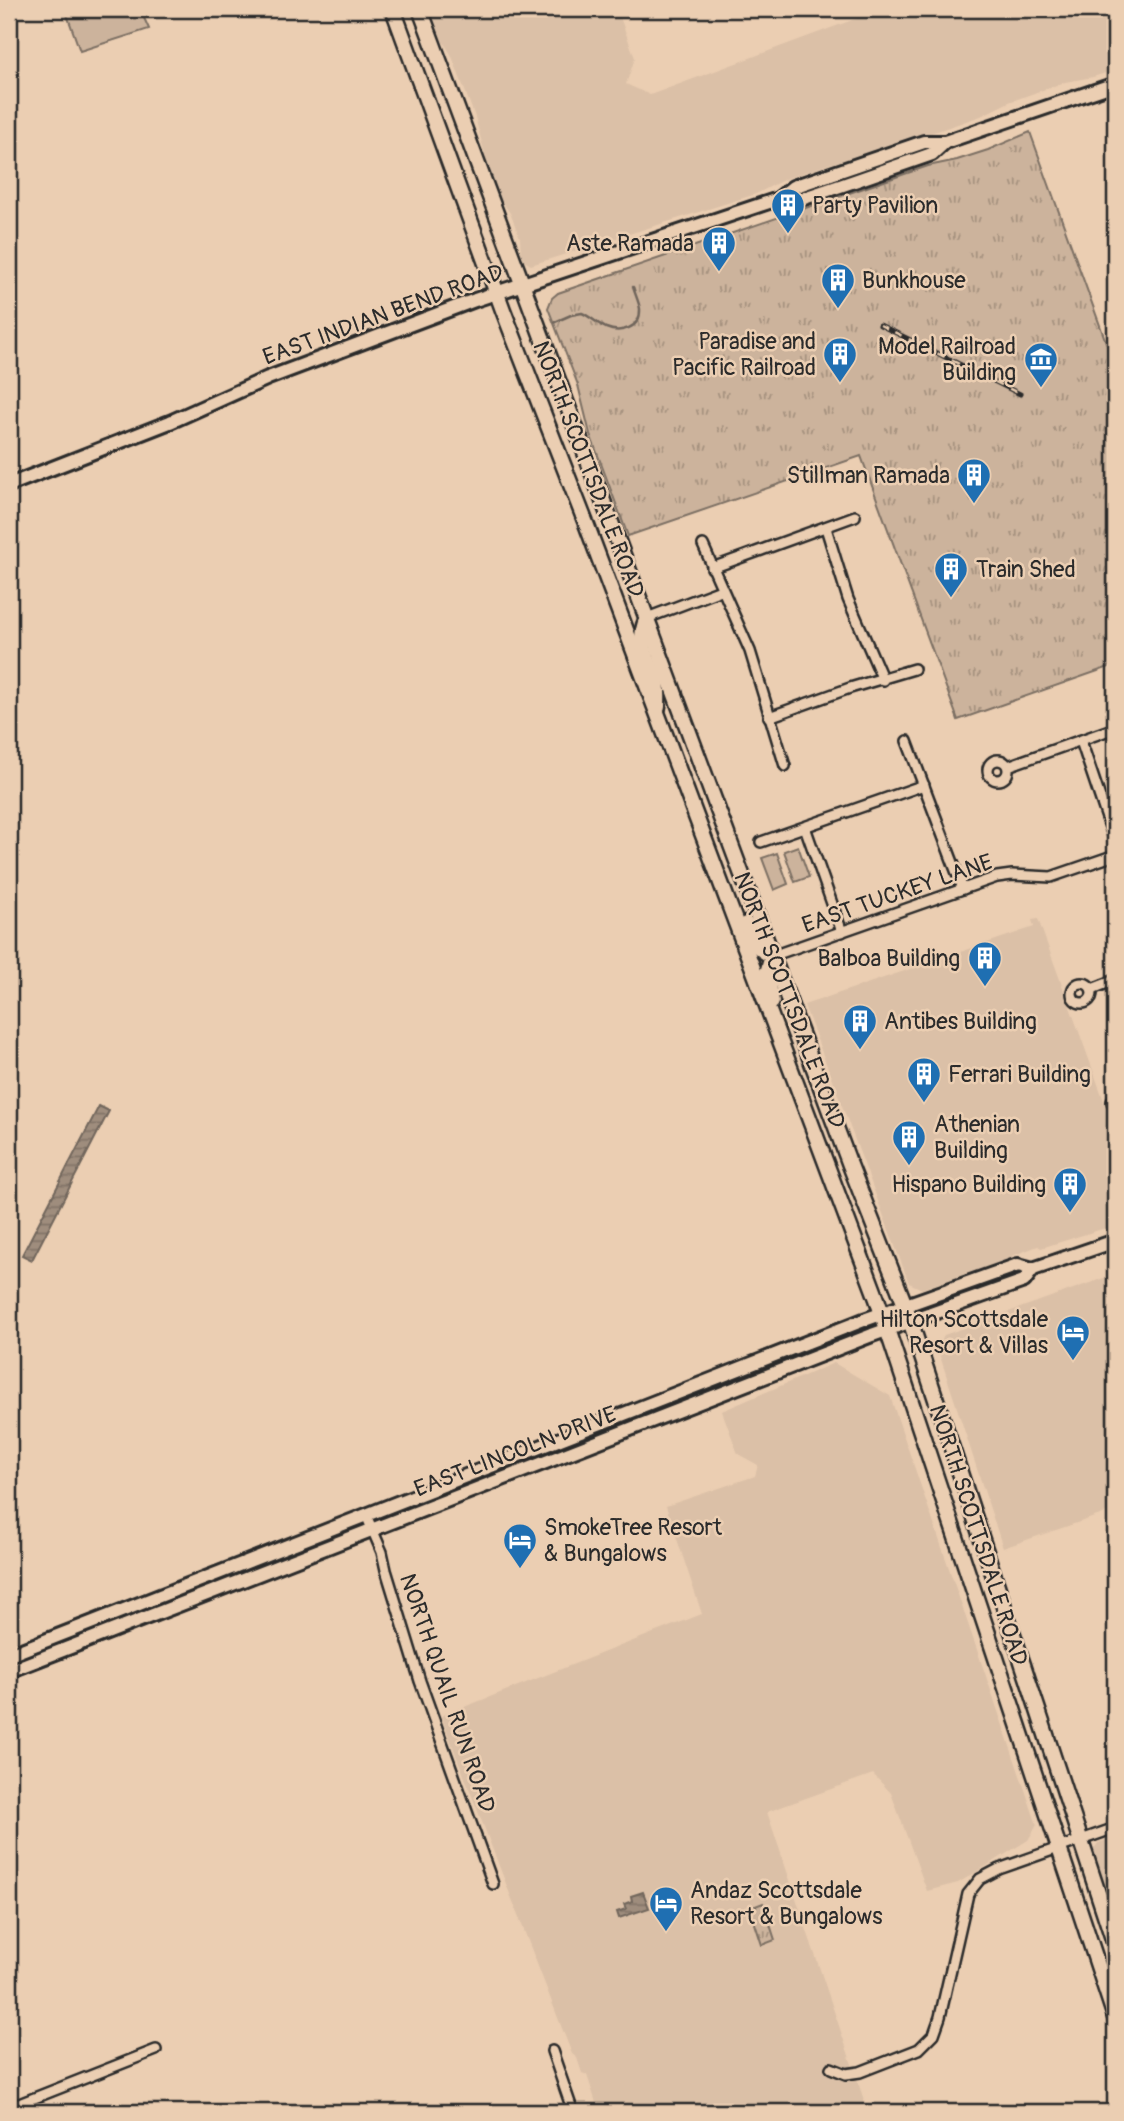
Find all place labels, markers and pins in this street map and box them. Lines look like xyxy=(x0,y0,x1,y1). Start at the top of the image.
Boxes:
building icon: Party Pavilion xyxy=(769,186,807,235)
place label: Party Pavilion xyxy=(812,191,938,220)
building icon: Aste Ramada xyxy=(700,224,738,273)
place label: Aste Ramada xyxy=(566,229,694,258)
building icon: Bunkhouse xyxy=(819,261,857,310)
place label: Bunkhouse xyxy=(862,266,966,295)
place label: Paradise and Pacific Railroad xyxy=(672,327,816,382)
place label: Model Railroad Building xyxy=(878,332,1016,387)
building icon: Paradise and Pacific Railroad xyxy=(821,335,859,384)
museum icon: Model Railroad Building xyxy=(1022,340,1060,389)
building icon: Stillman Ramada xyxy=(955,456,993,505)
place label: Stillman Ramada xyxy=(787,461,950,490)
building icon: Train Shed xyxy=(932,550,970,599)
place label: Train Shed xyxy=(976,555,1076,584)
building icon: Balboa Building xyxy=(966,939,1004,988)
place label: Balboa Building xyxy=(818,944,960,973)
building icon: Antibes Building xyxy=(841,1002,879,1051)
place label: Antibes Building xyxy=(884,1007,1037,1036)
building icon: Ferrari Building xyxy=(905,1055,943,1104)
place label: Ferrari Building xyxy=(948,1060,1091,1089)
place label: Athenian Building xyxy=(934,1110,1020,1165)
building icon: Athenian Building xyxy=(890,1118,928,1167)
building icon: Hispano Building xyxy=(1051,1165,1089,1214)
place label: Hispano Building xyxy=(892,1170,1046,1199)
place label: Hilton Scottsdale Resort & Villas xyxy=(879,1305,1049,1360)
hotel icon: Hilton Scottsdale Resort & Villas xyxy=(1054,1313,1092,1362)
place label: SmokeTree Resort & Bungalows xyxy=(544,1513,723,1568)
hotel icon: SmokeTree Resort & Bungalows xyxy=(501,1521,539,1570)
place label: Andaz Scottsdale Resort & Bungalows xyxy=(690,1876,882,1931)
hotel icon: Andaz Scottsdale Resort & Bungalows xyxy=(647,1884,685,1933)

